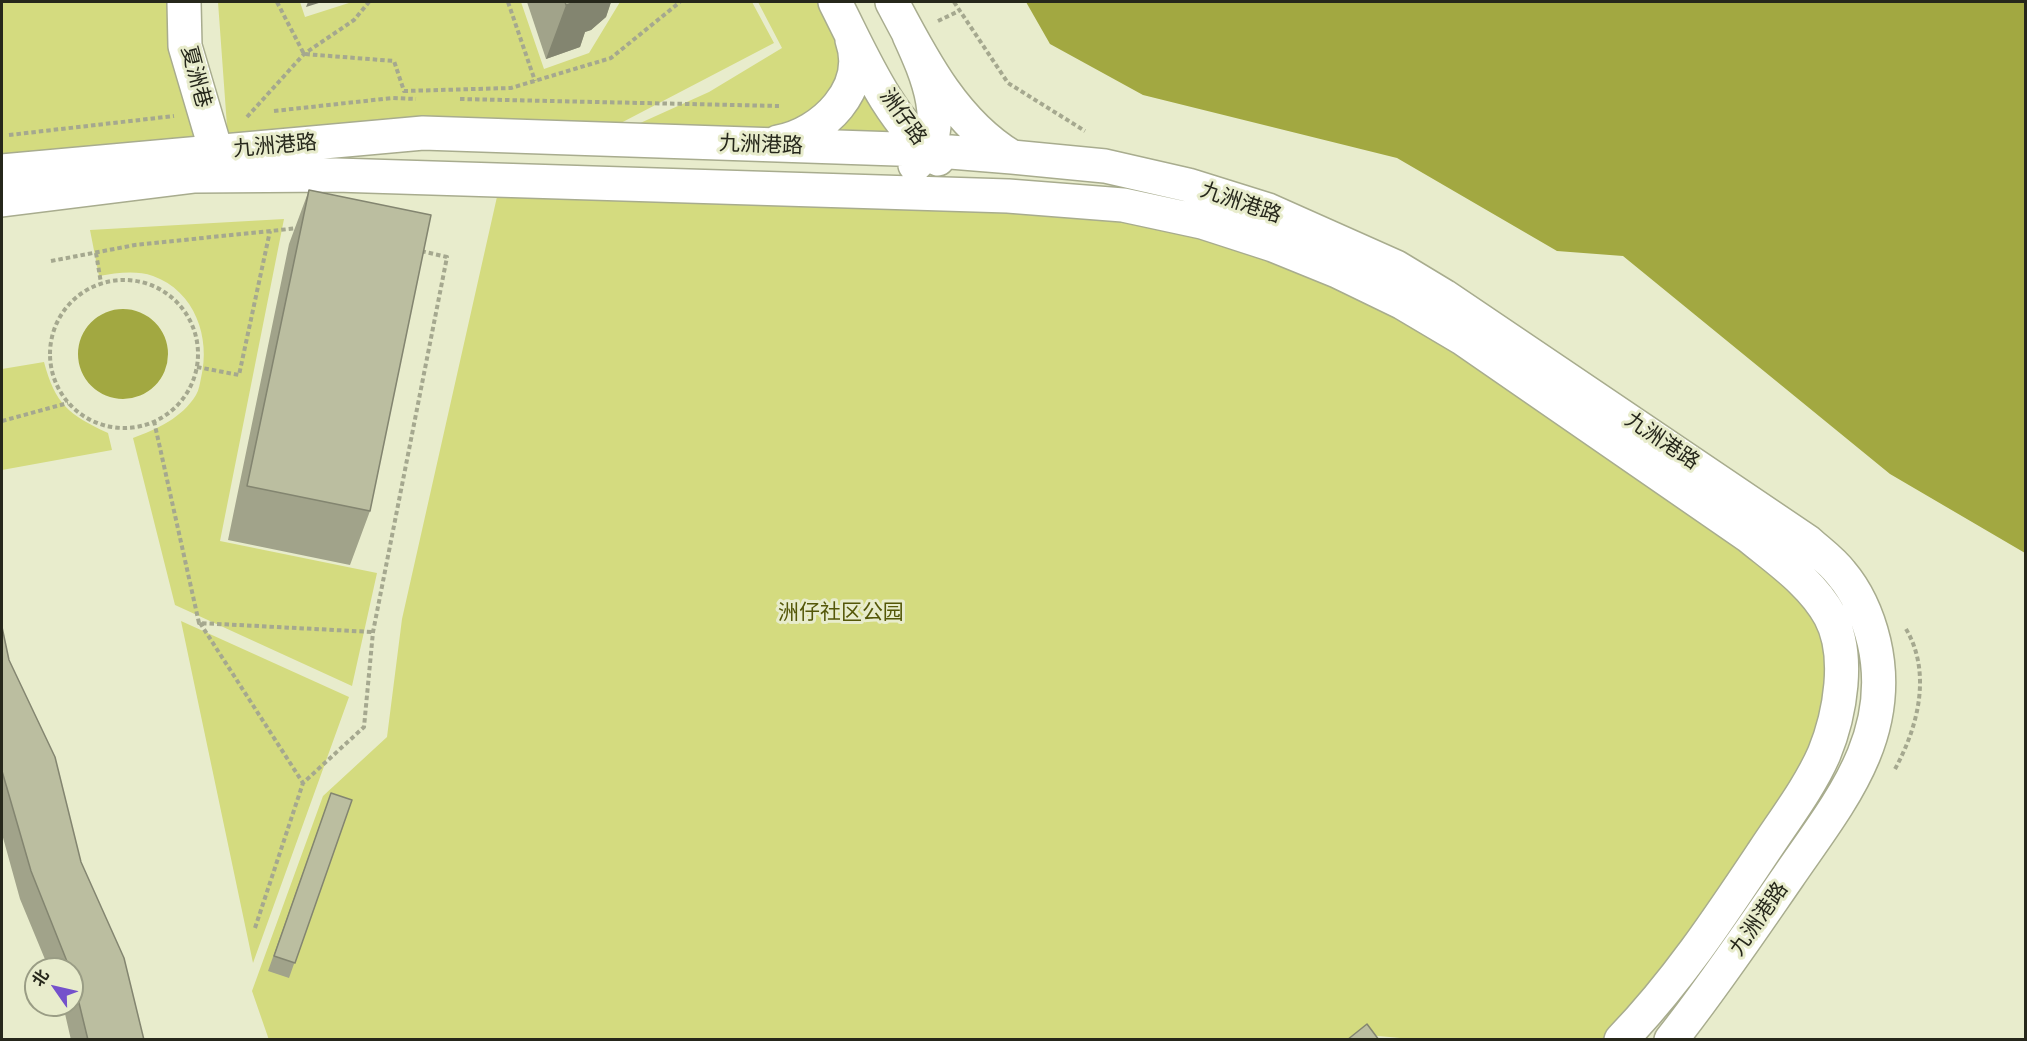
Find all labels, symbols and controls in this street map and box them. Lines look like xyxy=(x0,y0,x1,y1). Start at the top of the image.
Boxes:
street label: 夏洲巷 xyxy=(176,43,216,111)
street label: 洲仔路 xyxy=(874,84,932,150)
street label: 九洲港路 xyxy=(232,130,318,162)
street label: 九洲港路 xyxy=(719,131,803,159)
street label: 九洲港路 xyxy=(1197,177,1285,229)
street label: 九洲港路 xyxy=(1620,407,1704,475)
park label: 洲仔社区公园 xyxy=(778,600,904,626)
street label: 九洲港路 xyxy=(1725,877,1793,961)
north arrow xyxy=(24,957,84,1017)
text: 北 xyxy=(28,966,53,990)

